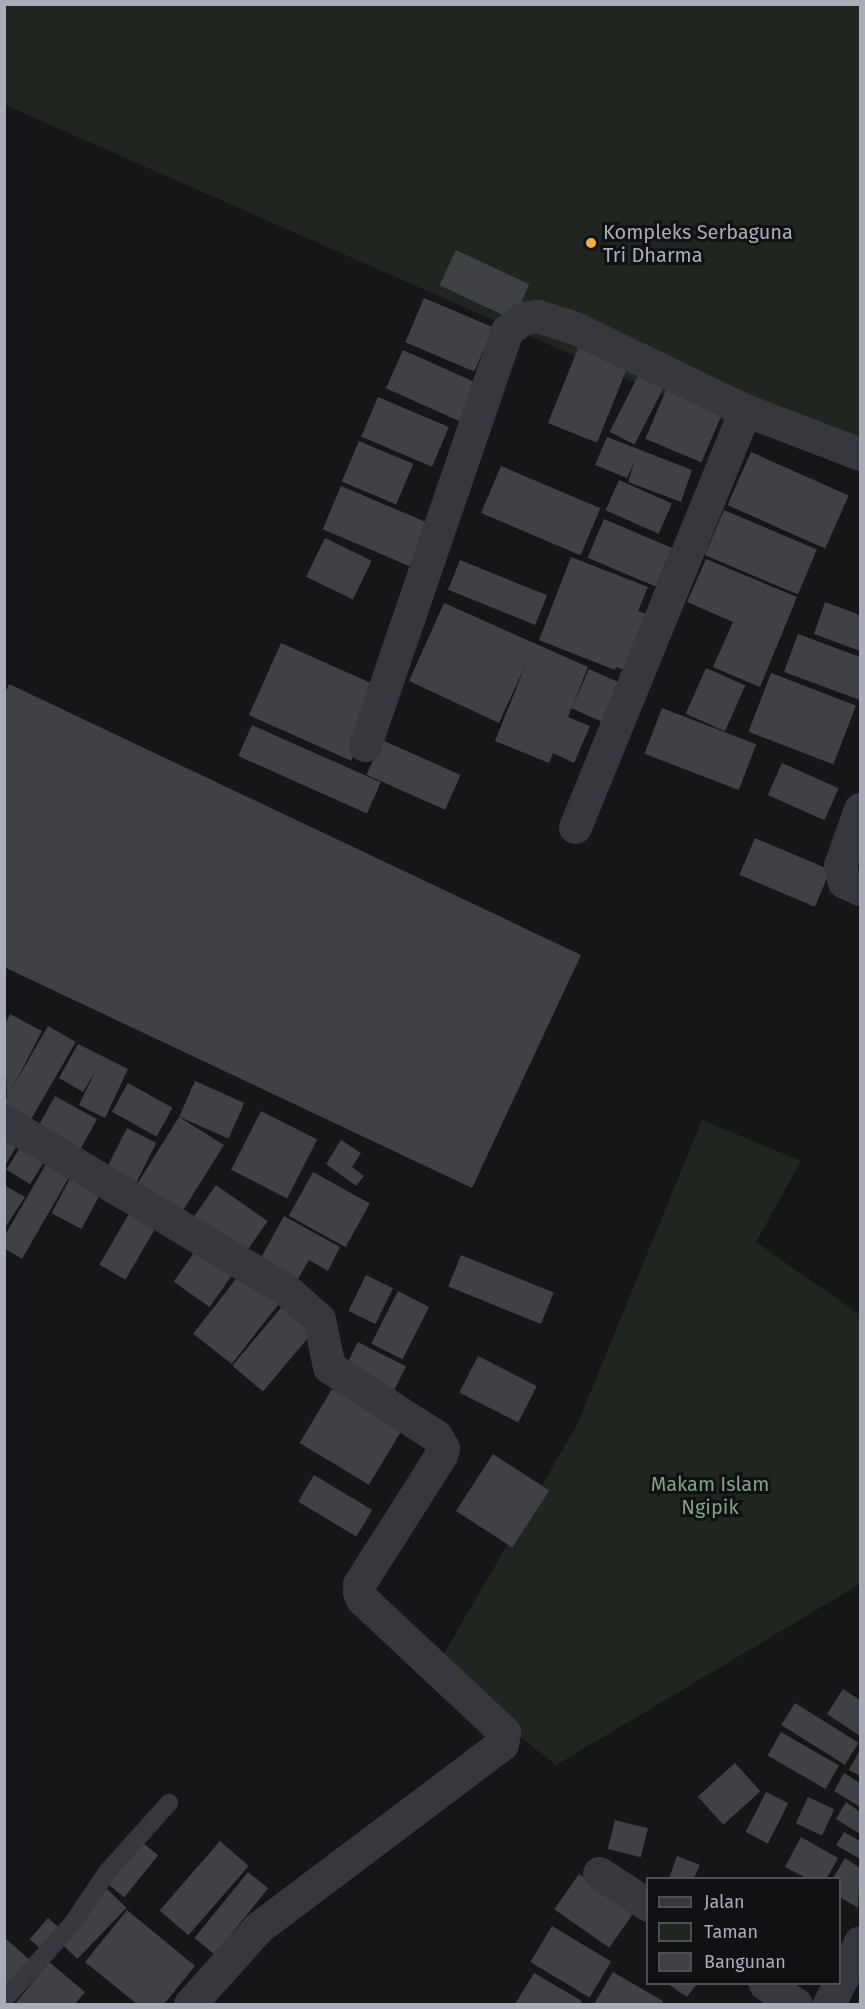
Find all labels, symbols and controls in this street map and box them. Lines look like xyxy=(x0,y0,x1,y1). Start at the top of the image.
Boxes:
place label: Kompleks Serbaguna Tri Dharma xyxy=(603,220,793,267)
marker: Kompleks Serbaguna Tri Dharma xyxy=(584,236,598,250)
park label: Makam Islam Ngipik xyxy=(651,1473,769,1520)
legend xyxy=(646,1877,841,1985)
text: Jalan xyxy=(704,1891,745,1913)
text: Taman xyxy=(704,1921,758,1943)
text: Bangunan xyxy=(704,1951,786,1973)

